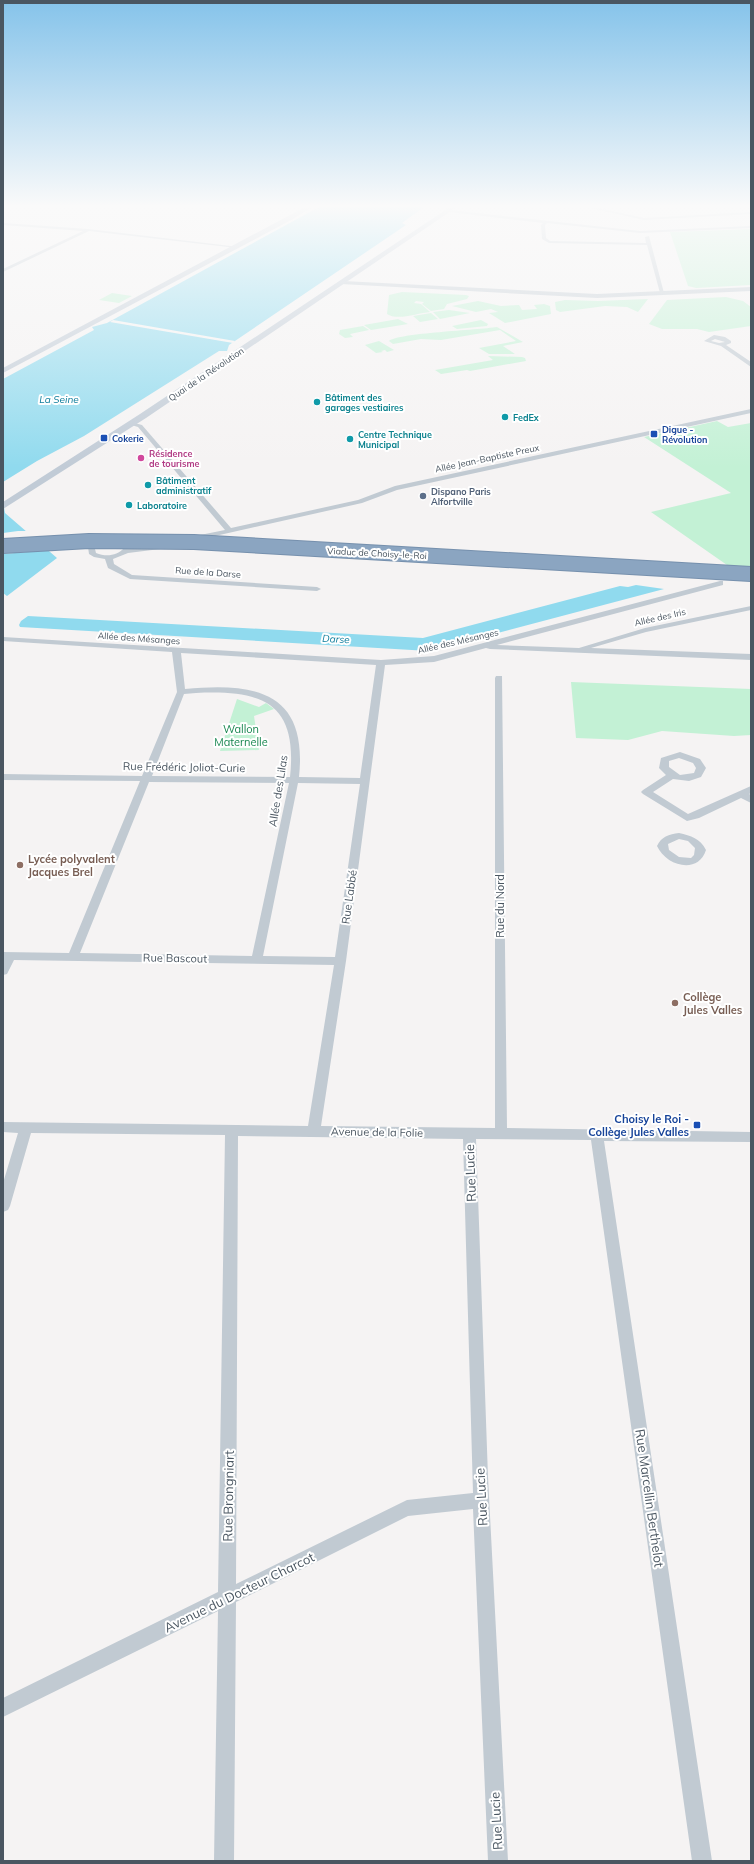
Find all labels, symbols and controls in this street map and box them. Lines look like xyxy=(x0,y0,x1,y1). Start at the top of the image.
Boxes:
street label: Quai de la Révolution xyxy=(166,345,246,403)
place label: Bâtiment des garages vestiaires xyxy=(325,392,404,413)
water label: La Seine xyxy=(39,393,79,406)
marker: Bâtiment des garages vestiaires xyxy=(312,397,322,407)
marker: FedEx xyxy=(500,412,510,422)
place label: FedEx xyxy=(513,412,540,423)
place label: Digue - Révolution xyxy=(662,424,707,445)
place label: Centre Technique Municipal xyxy=(358,429,432,450)
marker: Digue - Révolution xyxy=(649,429,659,439)
marker: Cokerie xyxy=(99,433,109,443)
place label: Cokerie xyxy=(112,433,144,444)
marker: Centre Technique Municipal xyxy=(345,434,355,444)
street label: Allée Jean-Baptiste Preux xyxy=(434,442,540,474)
place label: Résidence de tourisme xyxy=(149,448,200,469)
marker: Résidence de tourisme xyxy=(136,453,146,463)
place label: Bâtiment administratif xyxy=(156,475,212,496)
marker: Bâtiment administratif xyxy=(143,480,153,490)
place label: Dispano Paris Alfortville xyxy=(431,486,491,507)
marker: Dispano Paris Alfortville xyxy=(418,491,428,501)
marker: Laboratoire xyxy=(124,500,134,510)
place label: Laboratoire xyxy=(137,500,187,511)
street label: Viaduc de Choisy-le-Roi xyxy=(327,545,427,562)
street label: Rue de la Darse xyxy=(175,564,241,580)
street label: Allée des Iris xyxy=(633,606,687,628)
street label: Allée des Mésanges xyxy=(416,626,500,656)
street label: Allée des Mésanges xyxy=(97,630,181,646)
water label: Darse xyxy=(322,632,351,646)
park label: Wallon Maternelle xyxy=(214,722,268,749)
street label: Allée des Lilas xyxy=(265,754,291,828)
street label: Rue Frédéric Joliot-Curie xyxy=(123,759,245,775)
place label: Lycée polyvalent Jacques Brel xyxy=(28,852,115,879)
marker: Lycée polyvalent Jacques Brel xyxy=(15,860,25,870)
street label: Rue Labbé xyxy=(338,869,360,925)
street label: Rue du Nord xyxy=(493,874,507,938)
street label: Rue Bascout xyxy=(143,950,207,966)
place label: Collège Jules Valles xyxy=(683,990,743,1017)
marker: Collège Jules Valles xyxy=(670,998,680,1008)
place label: Choisy le Roi - Collège Jules Valles xyxy=(588,1112,689,1139)
marker: Choisy le Roi - Collège Jules Valles xyxy=(692,1120,702,1130)
street label: Avenue de la Folie xyxy=(331,1124,423,1140)
street label: Rue Lucie xyxy=(461,1144,479,1202)
street label: Rue Marcellin Berthelot xyxy=(632,1428,668,1569)
street label: Rue Brongniart xyxy=(219,1450,237,1542)
street label: Rue Lucie xyxy=(471,1468,491,1526)
street label: Avenue du Docteur Charcot xyxy=(161,1548,317,1635)
street label: Rue Lucie xyxy=(486,1792,506,1850)

